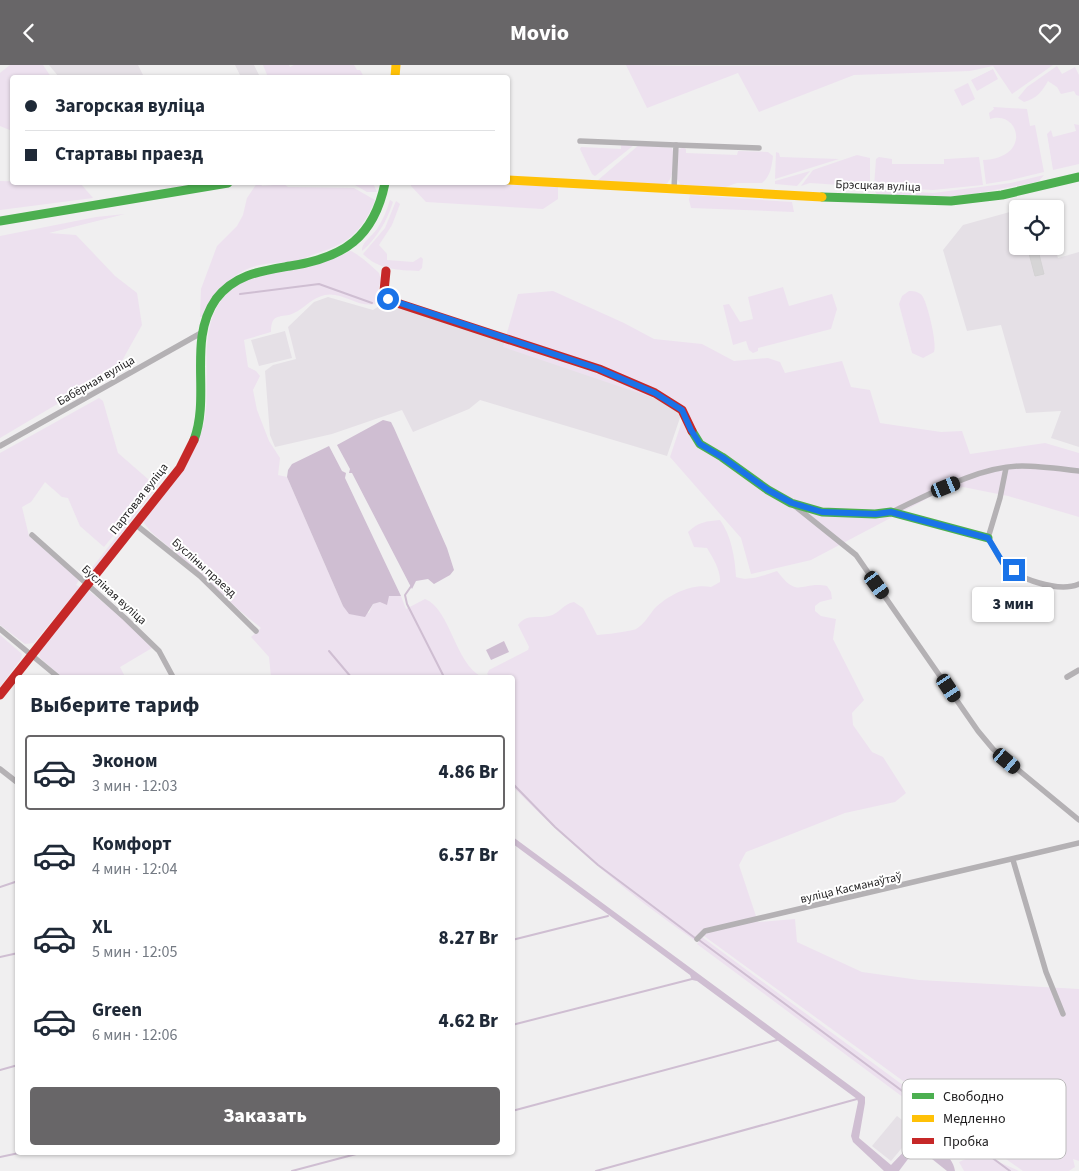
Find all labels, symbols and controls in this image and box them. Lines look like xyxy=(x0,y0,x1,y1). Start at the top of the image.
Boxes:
text: Movio xyxy=(510,17,569,49)
icon: back xyxy=(15,19,43,47)
icon: heart xyxy=(1036,19,1064,47)
text: Загорская вуліца xyxy=(55,93,205,120)
text: Стартавы праезд xyxy=(55,141,203,168)
street label: Брэсцкая вуліца xyxy=(835,176,921,196)
map controls xyxy=(1009,200,1064,255)
button: locate xyxy=(1009,200,1064,255)
route start xyxy=(377,288,399,310)
street label: Бабёрная вуліца xyxy=(54,352,138,410)
street label: Партовая вуліца xyxy=(106,460,172,538)
car xyxy=(929,474,962,500)
street label: Бусліны праезд xyxy=(168,534,240,602)
route end xyxy=(1003,559,1025,581)
street label: Бусліная вуліца xyxy=(78,561,150,629)
car xyxy=(862,568,891,602)
callout: 3 мин xyxy=(973,587,1055,623)
text: 3 мин xyxy=(992,593,1034,615)
car xyxy=(934,671,963,705)
text: Выберите тариф xyxy=(30,689,200,721)
car xyxy=(990,746,1023,776)
text: Эконом xyxy=(92,748,158,775)
icon: car xyxy=(32,750,77,795)
text: 4.86 Br xyxy=(439,759,498,786)
text: 3 мин · 12:03 xyxy=(92,775,178,797)
text: Комфорт xyxy=(92,831,172,858)
icon: car xyxy=(32,833,77,878)
text: 6.57 Br xyxy=(439,842,498,869)
text: 4 мин · 12:04 xyxy=(92,858,178,880)
street label: вуліца Касманаўтаў xyxy=(799,868,904,908)
text: XL xyxy=(92,914,113,941)
icon: car xyxy=(32,916,77,961)
text: 8.27 Br xyxy=(439,925,498,952)
text: 5 мин · 12:05 xyxy=(92,941,178,963)
text: Green xyxy=(92,997,142,1024)
icon: car xyxy=(32,999,77,1044)
text: 4.62 Br xyxy=(439,1008,498,1035)
text: 6 мин · 12:06 xyxy=(92,1024,178,1046)
legend xyxy=(902,1079,1066,1159)
button: Заказать xyxy=(30,1087,500,1145)
text: Свободно xyxy=(943,1087,1004,1107)
text: Медленно xyxy=(943,1109,1006,1129)
text: Пробка xyxy=(943,1132,989,1152)

